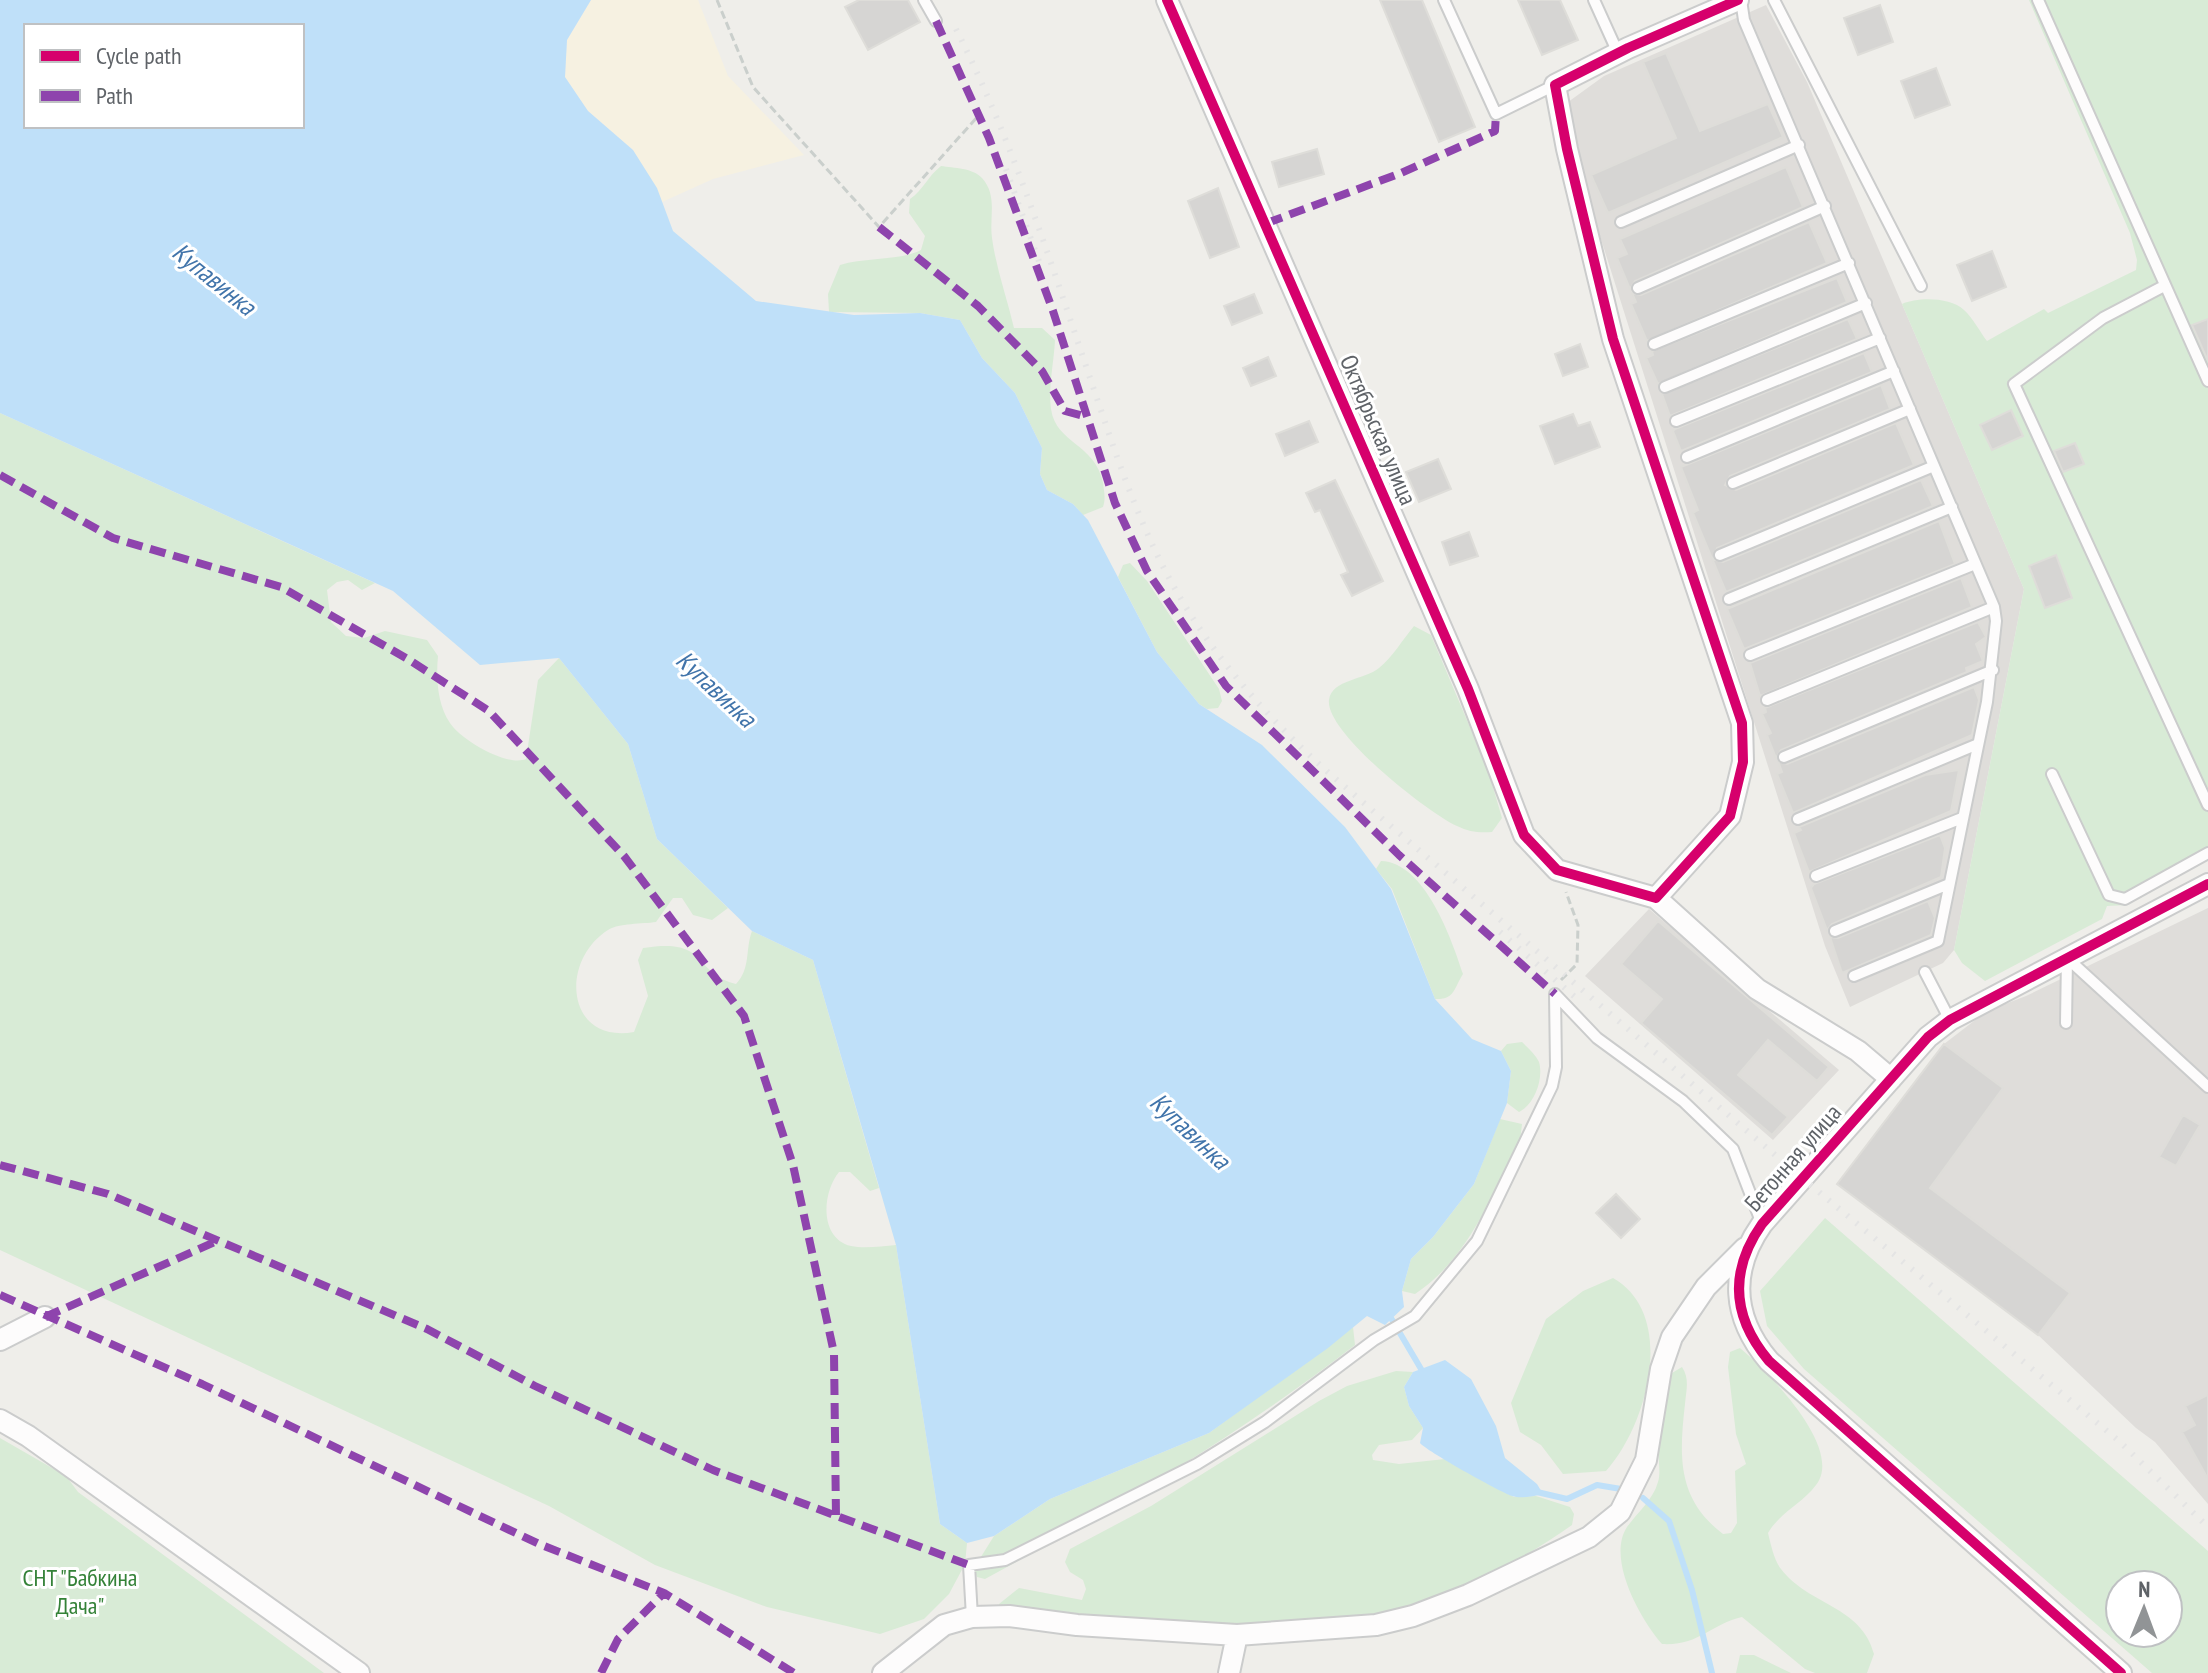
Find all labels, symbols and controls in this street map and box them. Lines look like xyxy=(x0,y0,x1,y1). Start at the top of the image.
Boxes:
legend xyxy=(24,24,304,128)
text: Cycle path xyxy=(96,40,182,71)
text: Path xyxy=(96,80,133,111)
water label: Купавинка xyxy=(166,235,264,323)
street label: Октябрьская улица xyxy=(1333,350,1424,510)
water label: Купавинка xyxy=(669,643,764,735)
water label: Купавинка xyxy=(1143,1085,1238,1177)
street label: Бетонная улица xyxy=(1738,1098,1848,1218)
park label: СНТ "Бабкина Дача" xyxy=(23,1562,137,1621)
north arrow xyxy=(2104,1569,2184,1649)
text: N xyxy=(2138,1575,2151,1603)

